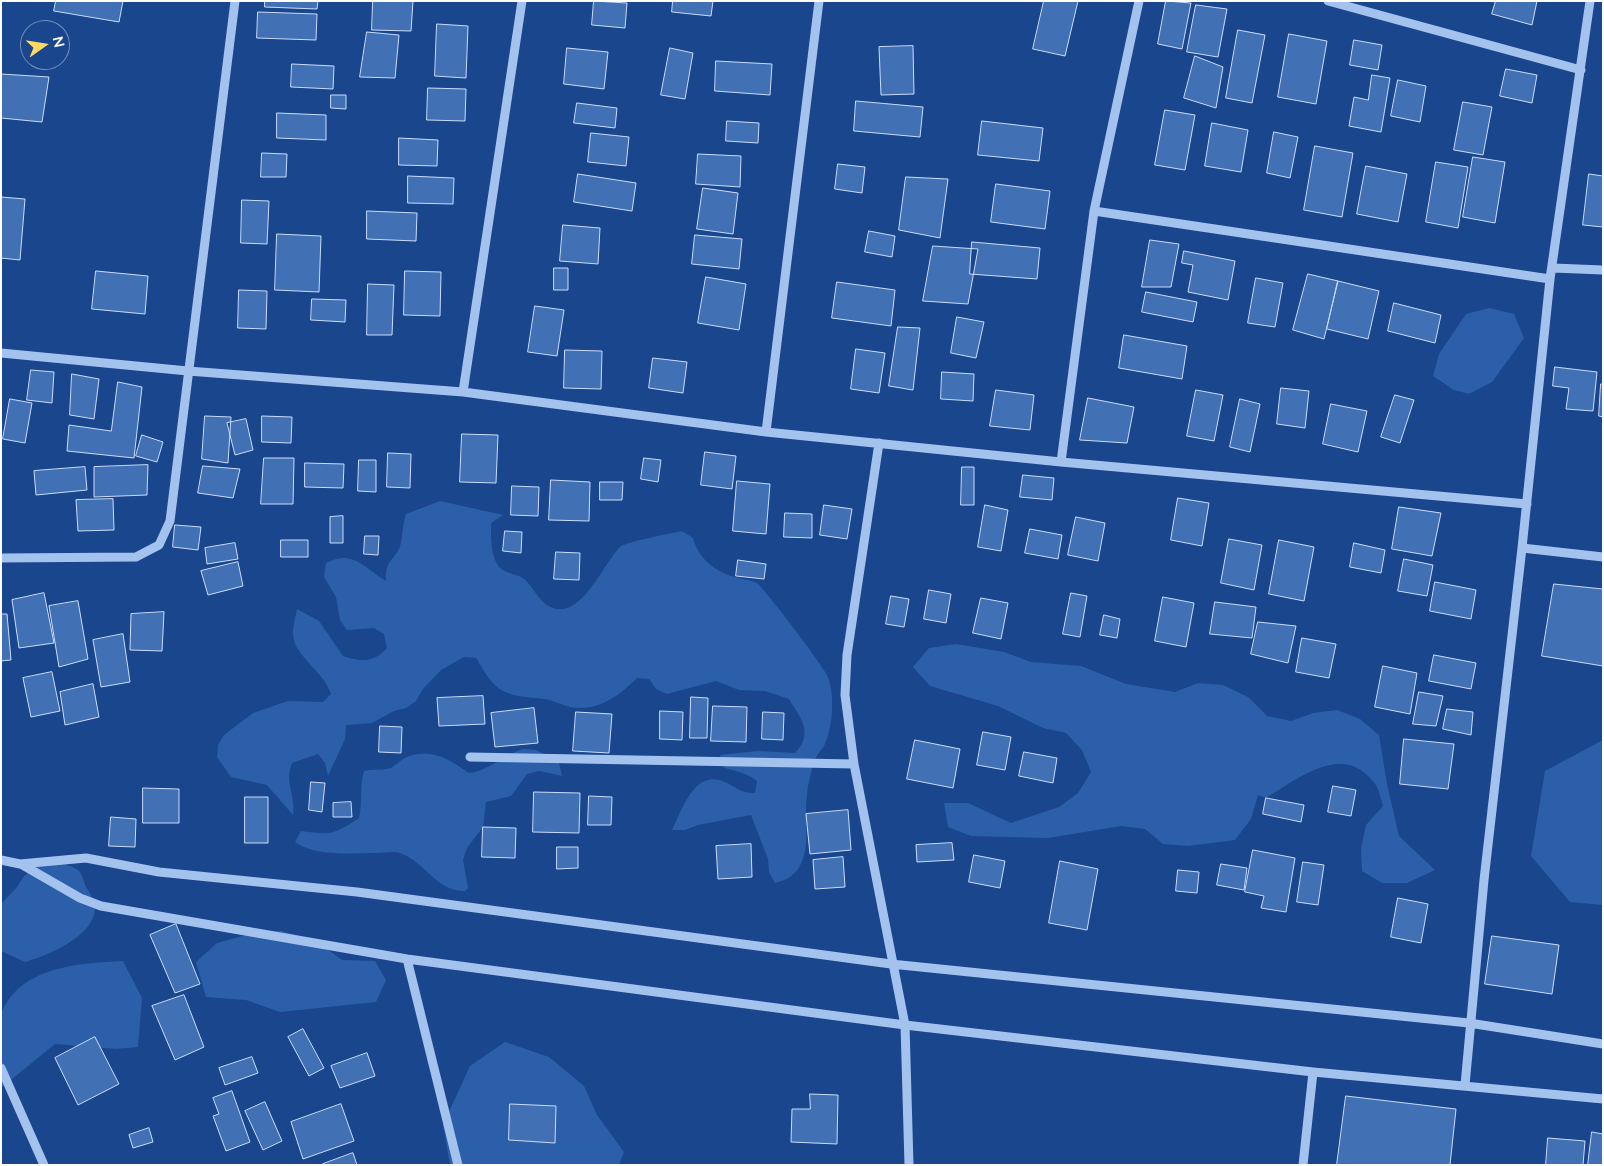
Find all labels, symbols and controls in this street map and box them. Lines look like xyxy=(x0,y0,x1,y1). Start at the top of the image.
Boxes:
north arrow xyxy=(20,20,70,70)
text: N xyxy=(50,35,69,49)

